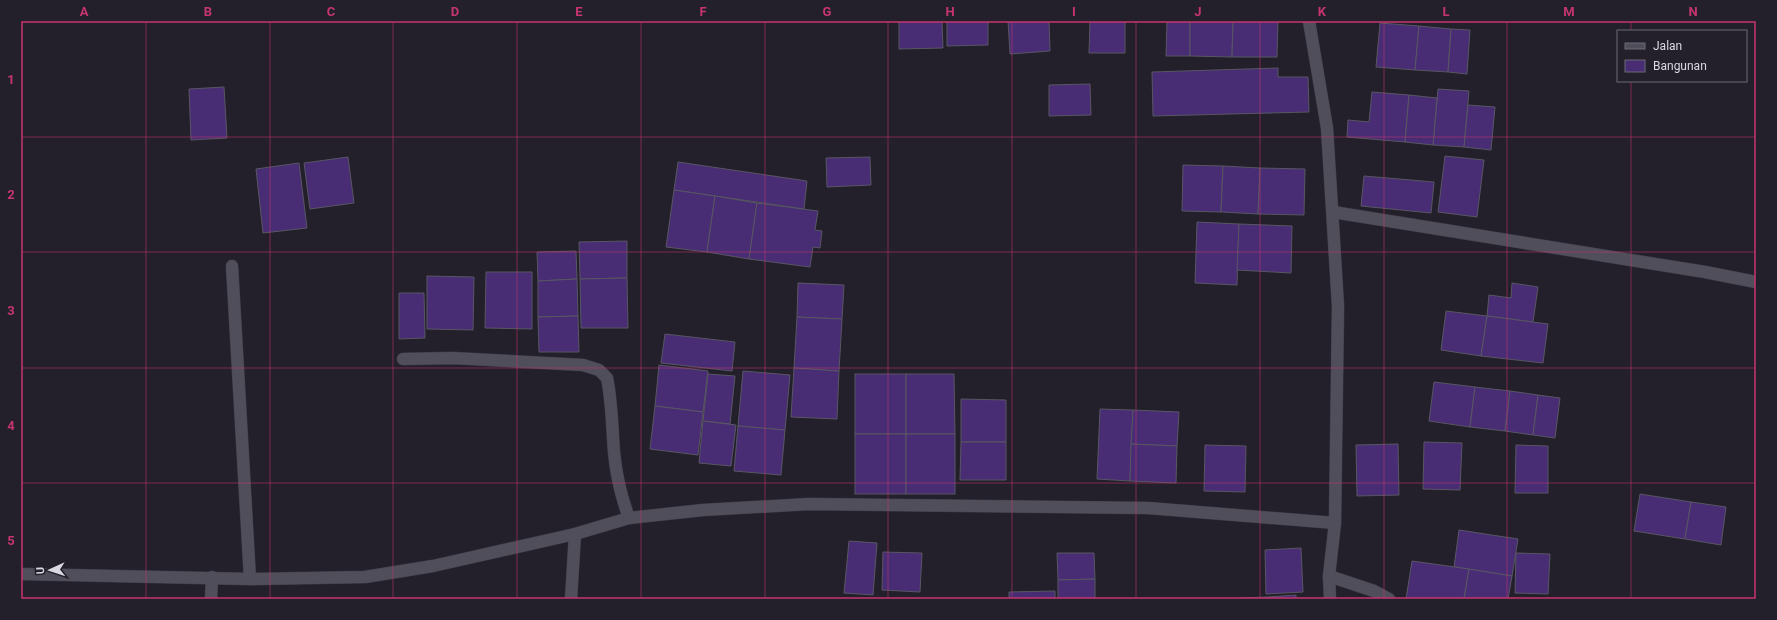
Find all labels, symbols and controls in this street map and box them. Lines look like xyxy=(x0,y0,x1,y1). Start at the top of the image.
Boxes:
text: A xyxy=(80,4,89,19)
text: B xyxy=(204,4,212,19)
text: C xyxy=(327,4,336,19)
text: D xyxy=(451,4,459,19)
text: E xyxy=(575,4,583,19)
text: F xyxy=(699,4,707,19)
text: G xyxy=(823,4,832,19)
text: H xyxy=(945,4,955,19)
text: I xyxy=(1072,4,1076,19)
text: J xyxy=(1194,4,1202,19)
text: K xyxy=(1318,4,1327,19)
text: L xyxy=(1442,4,1450,19)
text: M xyxy=(1563,4,1575,19)
text: N xyxy=(1688,4,1698,19)
legend xyxy=(1617,30,1747,82)
text: Jalan xyxy=(1653,39,1682,53)
text: Bangunan xyxy=(1653,59,1707,73)
text: 1 xyxy=(7,72,15,87)
text: 2 xyxy=(7,187,15,202)
text: 3 xyxy=(7,303,15,318)
text: 4 xyxy=(7,418,15,433)
text: 5 xyxy=(7,533,15,548)
north arrow xyxy=(30,550,70,590)
text: U xyxy=(34,567,47,574)

